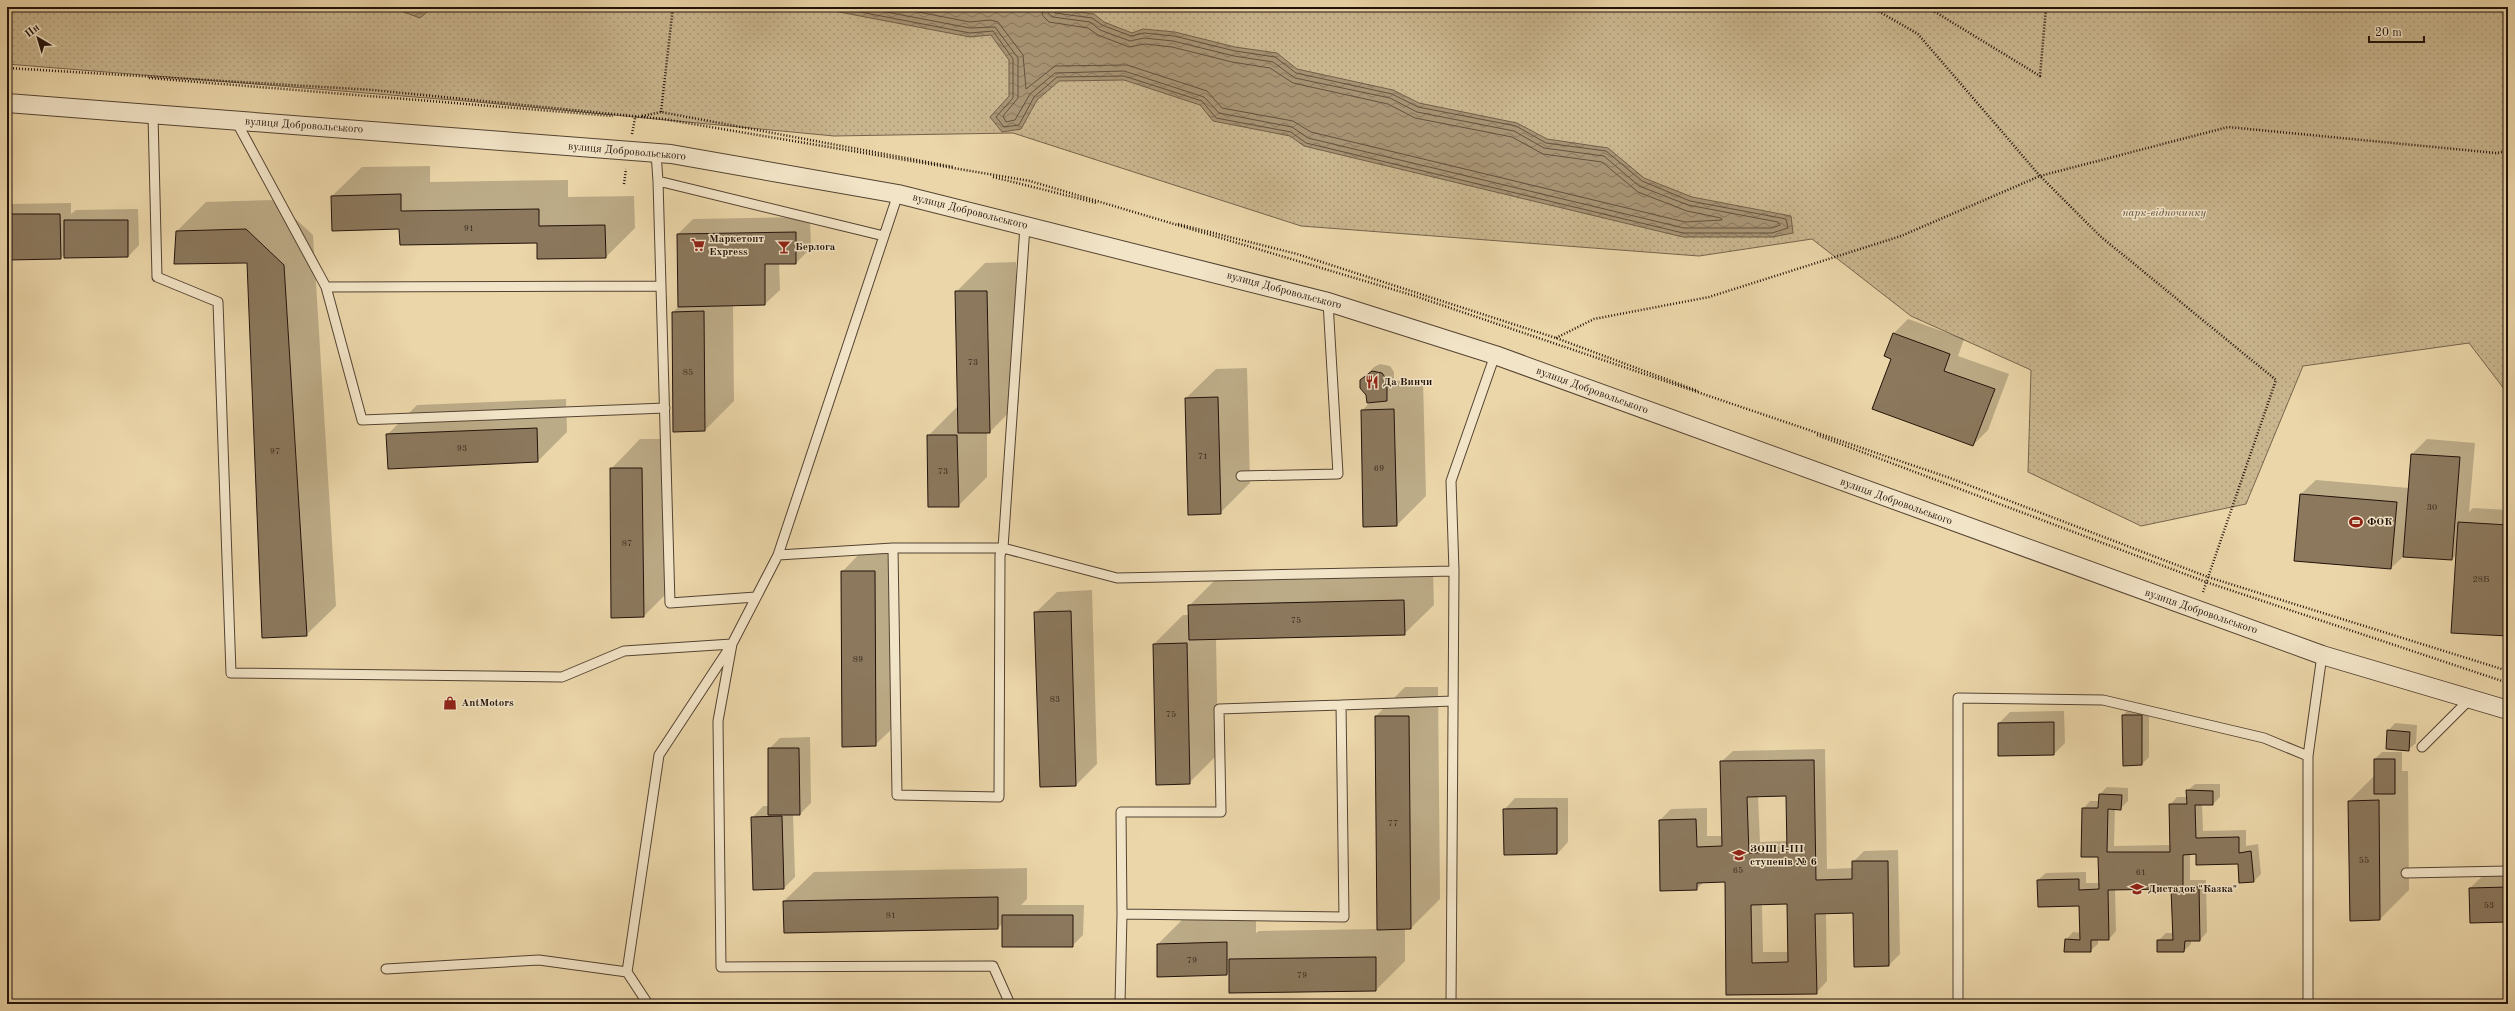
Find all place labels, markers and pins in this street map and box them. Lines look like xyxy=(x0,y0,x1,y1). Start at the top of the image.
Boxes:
place label: Маркетопт Express xyxy=(709,234,764,258)
supermarket icon: Маркетопт Express xyxy=(690,237,706,253)
bar icon: Берлога xyxy=(776,239,792,255)
place label: Берлога xyxy=(795,242,836,253)
restaurant icon: Да Винчи xyxy=(1364,374,1380,390)
place label: Да Винчи xyxy=(1383,377,1432,388)
sports icon: ФОК xyxy=(2348,514,2364,530)
place label: ФОК xyxy=(2367,517,2392,528)
shop icon: AntMotors xyxy=(442,695,458,711)
place label: AntMotors xyxy=(461,698,514,709)
place label: ЗОШ І-ІІІ ступенів № 6 xyxy=(1750,844,1817,868)
school or university icon: ЗОШ І-ІІІ ступенів № 6 xyxy=(1731,847,1747,863)
school or university icon: Дистадок "Казка" xyxy=(2129,881,2145,897)
place label: Дистадок "Казка" xyxy=(2148,884,2237,895)

